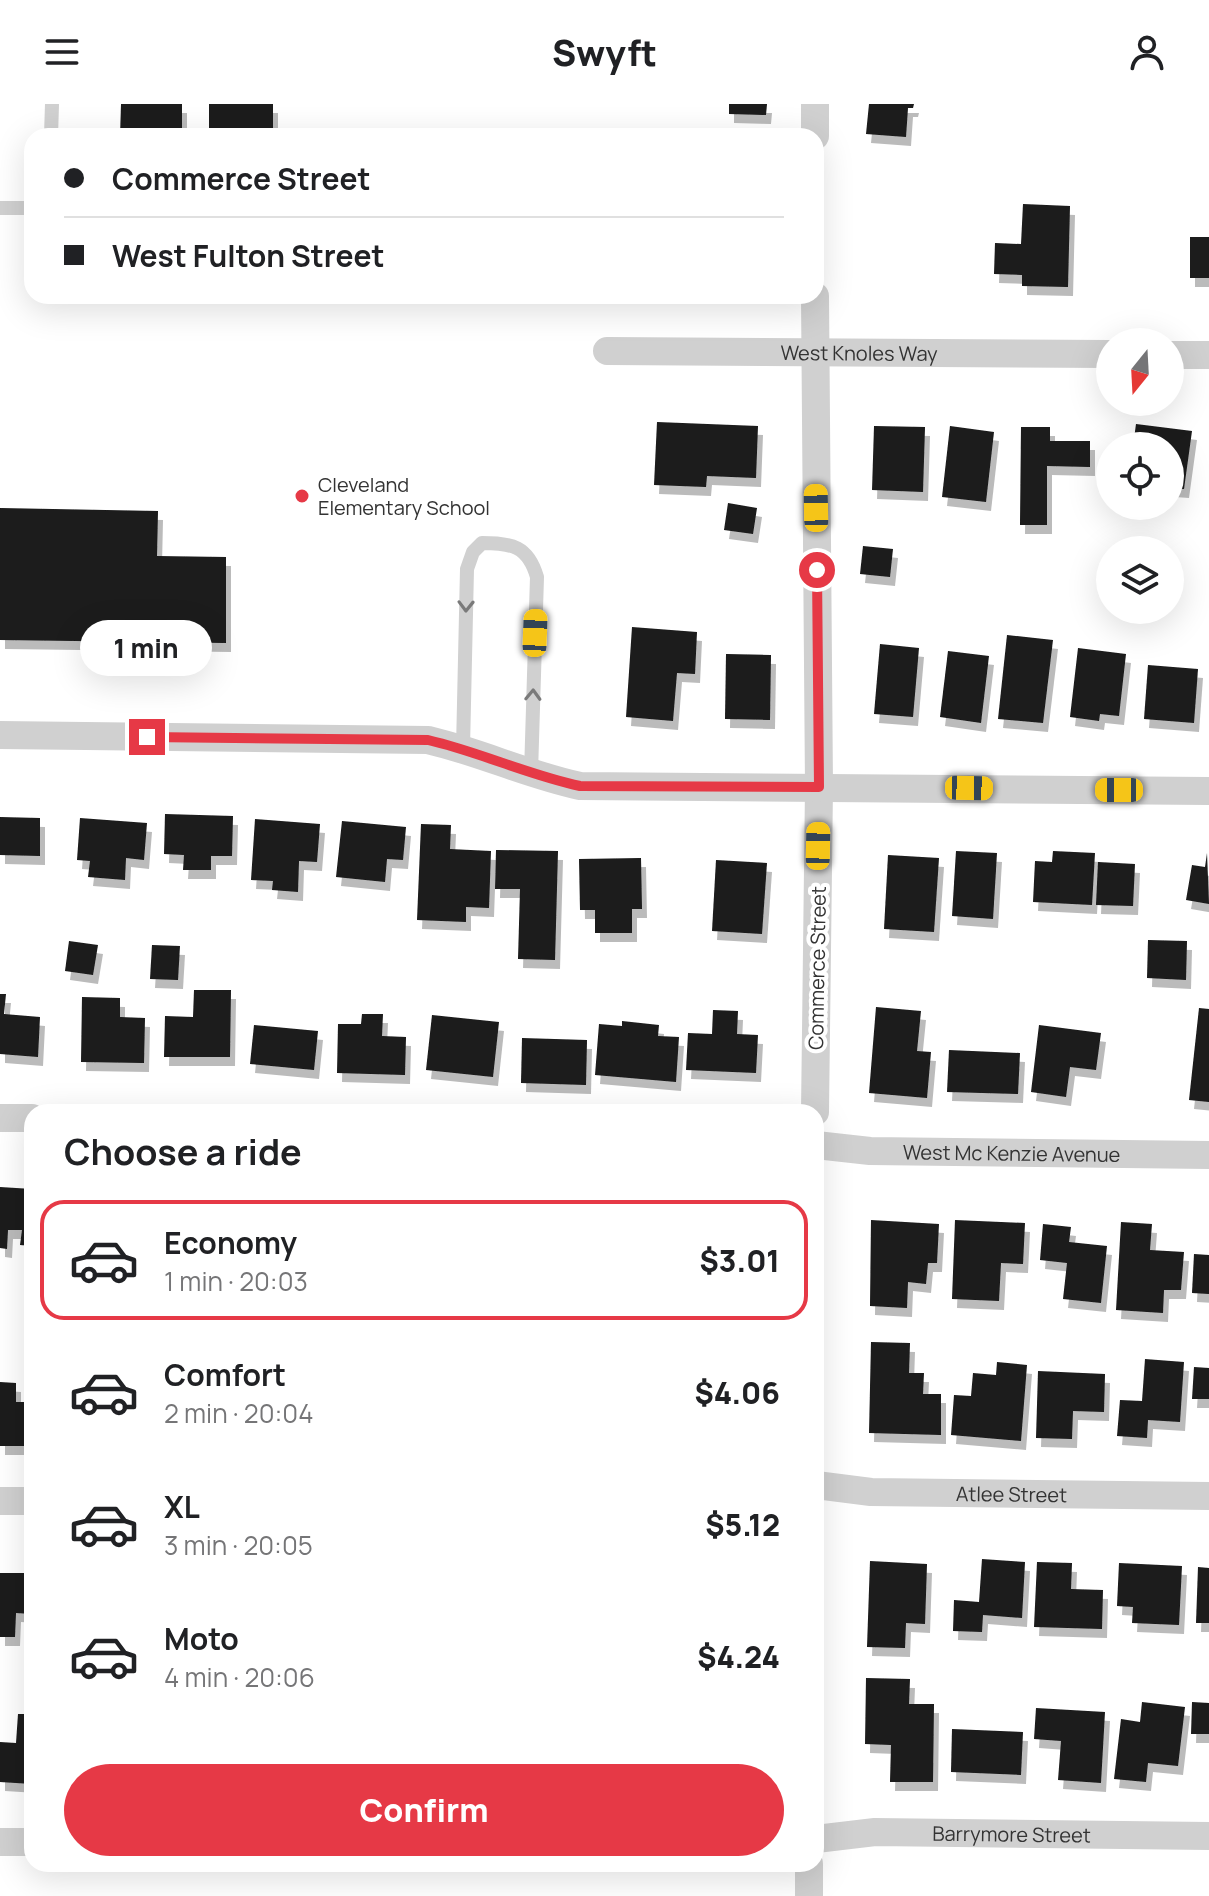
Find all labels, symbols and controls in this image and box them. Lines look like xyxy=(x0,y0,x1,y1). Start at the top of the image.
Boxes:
text: Swyft xyxy=(552,28,657,77)
icon: menu xyxy=(40,30,84,74)
icon: person xyxy=(1125,30,1169,74)
text: Commerce Street xyxy=(112,158,371,199)
text: West Fulton Street xyxy=(112,235,385,276)
north arrow xyxy=(1096,328,1184,416)
map controls xyxy=(1096,328,1184,624)
street label: West Knoles Way xyxy=(780,339,938,366)
button: locate xyxy=(1096,432,1184,520)
place label: Cleveland Elementary School xyxy=(318,471,490,521)
car xyxy=(804,484,828,532)
marker: Cleveland Elementary School xyxy=(293,487,311,505)
button: layers xyxy=(1096,536,1184,624)
route start xyxy=(799,552,835,588)
one-way arrow xyxy=(457,600,475,613)
car xyxy=(522,609,548,657)
callout: 1 min xyxy=(81,621,213,677)
text: 1 min xyxy=(113,630,179,666)
one-way arrow xyxy=(525,688,542,701)
route end xyxy=(129,719,165,755)
car xyxy=(945,776,993,800)
car xyxy=(1095,778,1143,802)
car xyxy=(806,822,830,870)
street label: Commerce Street xyxy=(802,886,832,1050)
text: Choose a ride xyxy=(64,1127,302,1176)
street label: West Mc Kenzie Avenue xyxy=(903,1138,1121,1167)
text: Economy xyxy=(164,1222,297,1263)
icon: car xyxy=(68,1224,140,1296)
text: $3.01 xyxy=(700,1240,780,1281)
text: 1 min · 20:03 xyxy=(164,1263,308,1299)
text: Comfort xyxy=(164,1354,286,1395)
icon: car xyxy=(68,1356,140,1428)
text: $4.06 xyxy=(694,1372,780,1413)
text: 2 min · 20:04 xyxy=(164,1395,314,1431)
street label: Atlee Street xyxy=(956,1480,1067,1508)
text: XL xyxy=(164,1486,200,1527)
icon: car xyxy=(68,1488,140,1560)
text: $5.12 xyxy=(705,1504,780,1545)
text: 3 min · 20:05 xyxy=(164,1527,313,1563)
text: Moto xyxy=(164,1618,239,1659)
icon: car xyxy=(68,1620,140,1692)
text: $4.24 xyxy=(697,1636,780,1677)
text: 4 min · 20:06 xyxy=(164,1659,315,1695)
button: Confirm xyxy=(64,1764,784,1856)
street label: Barrymore Street xyxy=(932,1819,1091,1848)

